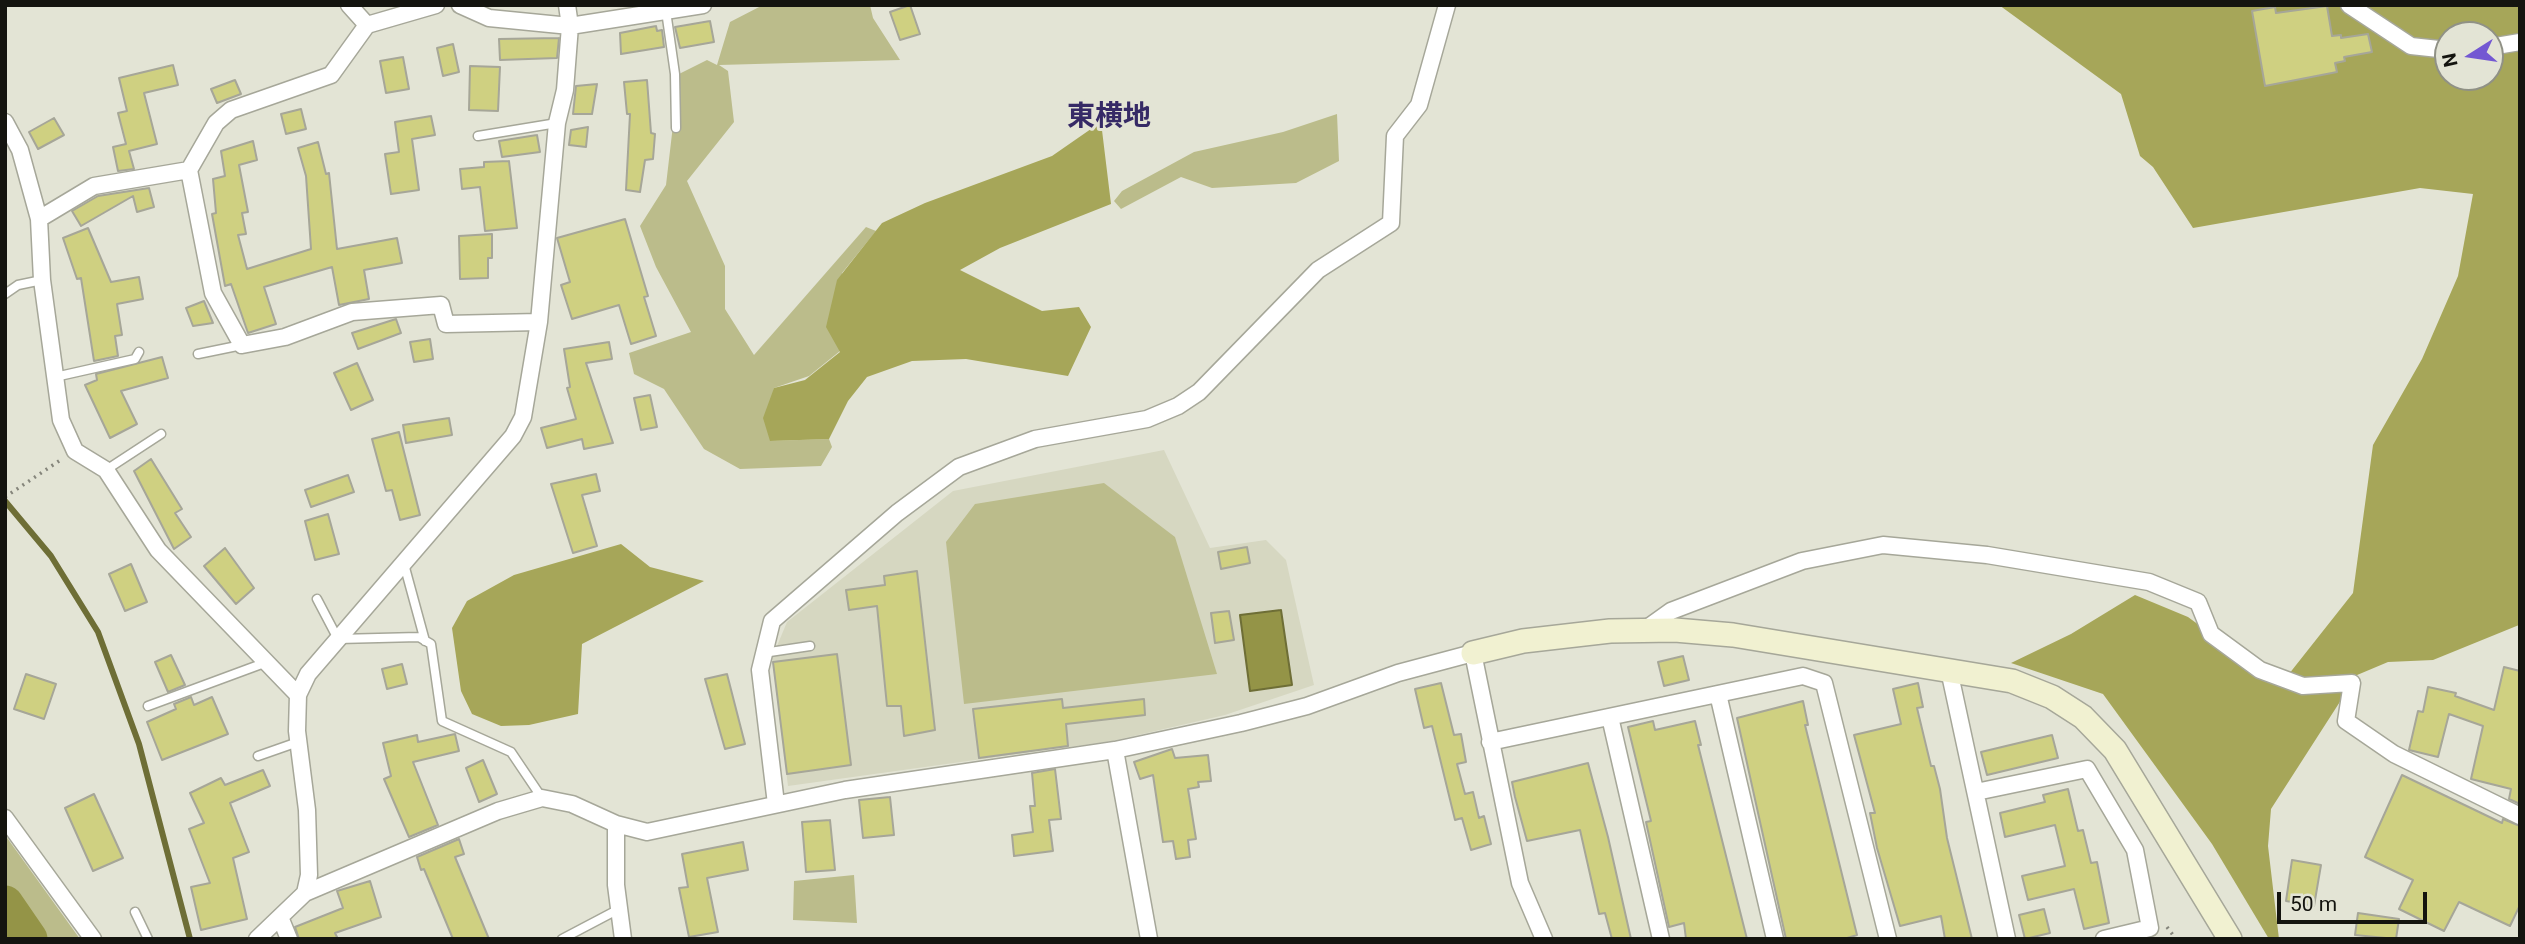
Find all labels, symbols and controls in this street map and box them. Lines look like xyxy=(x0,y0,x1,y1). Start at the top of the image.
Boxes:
north arrow xyxy=(2434,21,2504,91)
text: N xyxy=(2437,51,2463,69)
district label: 東横地 xyxy=(1067,101,1151,135)
scale bar xyxy=(2280,878,2430,922)
text: 50 m xyxy=(2290,892,2337,916)

